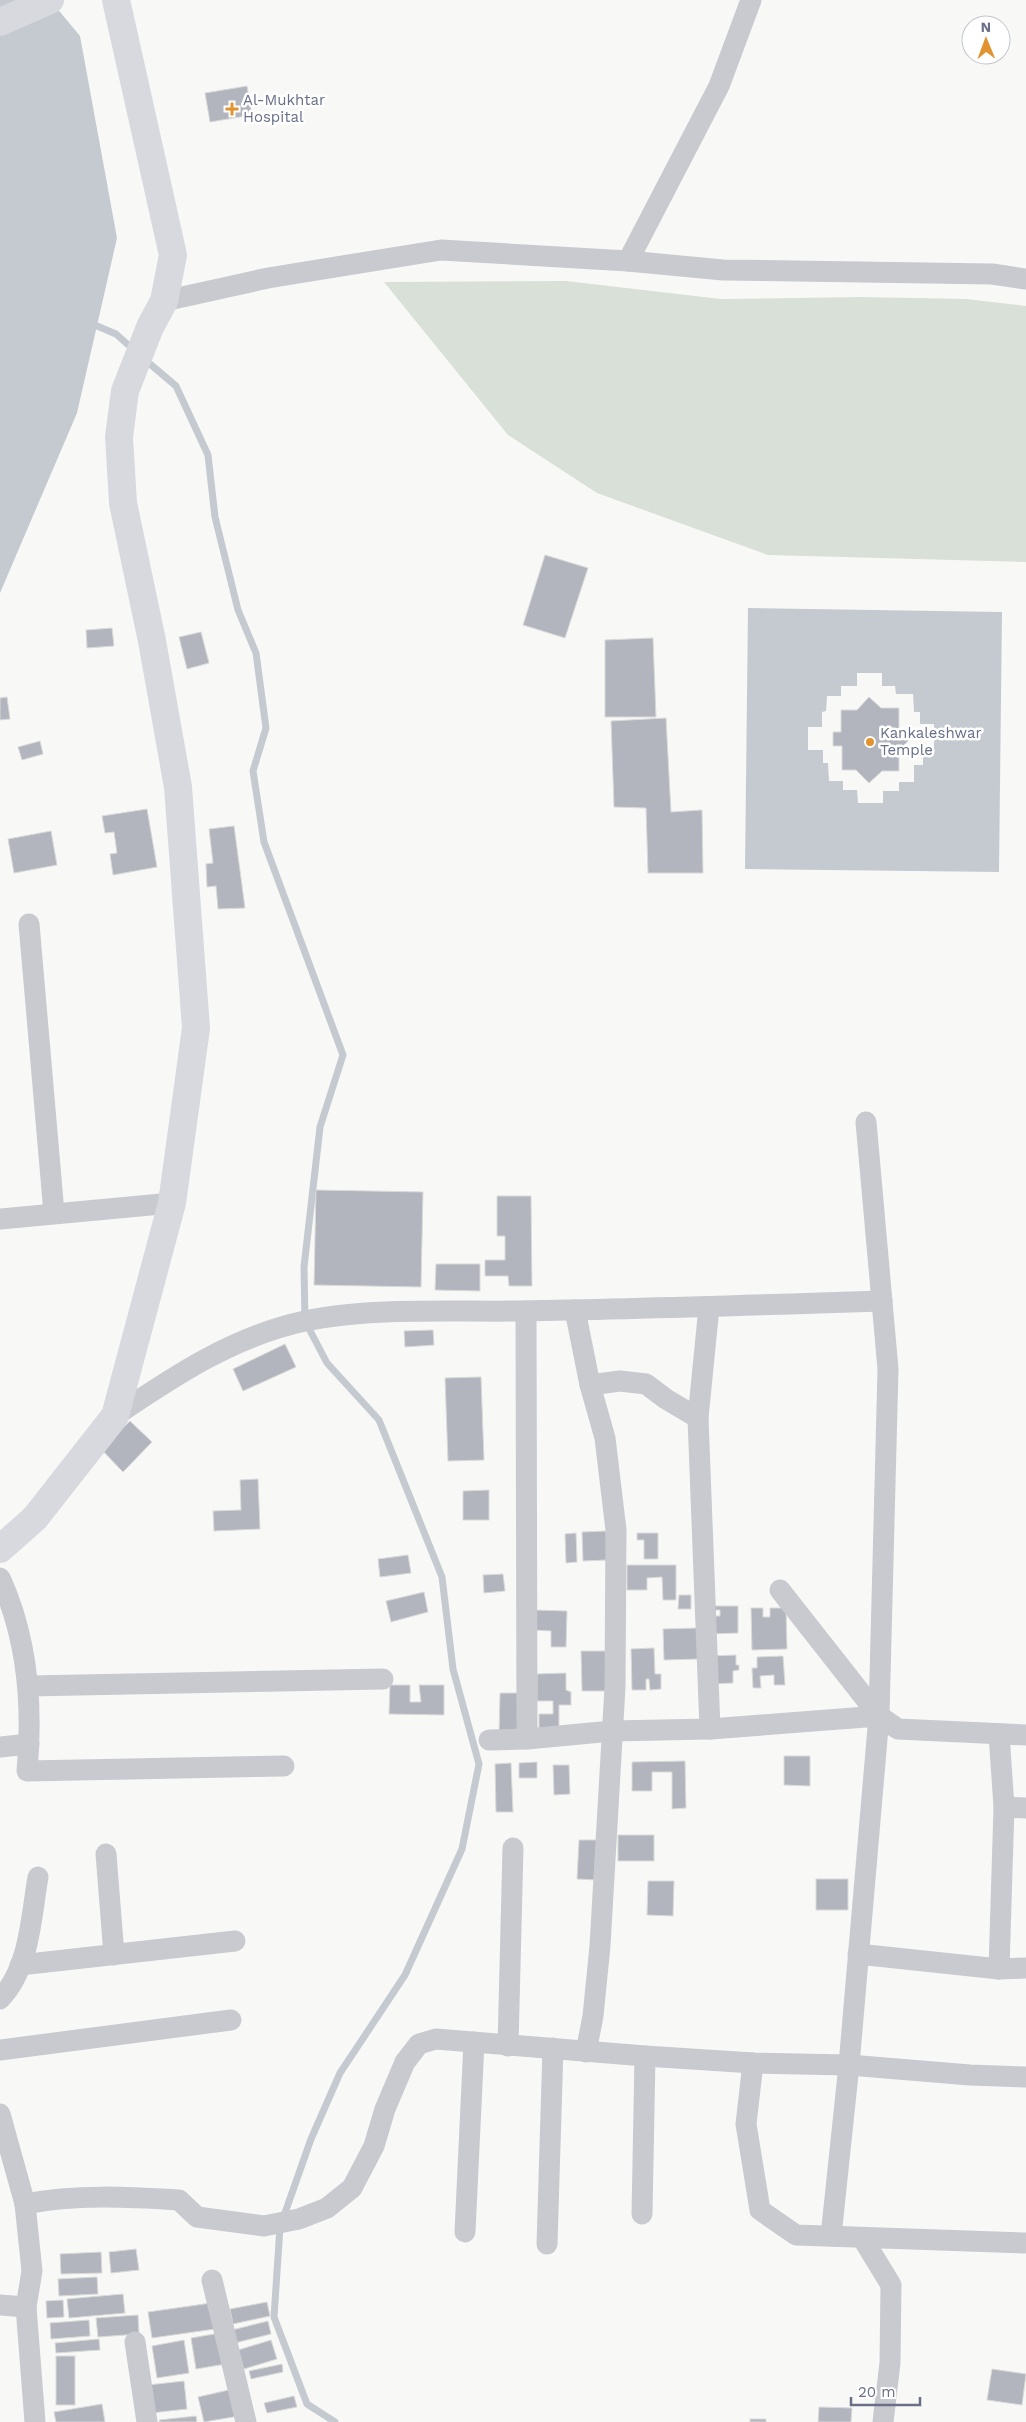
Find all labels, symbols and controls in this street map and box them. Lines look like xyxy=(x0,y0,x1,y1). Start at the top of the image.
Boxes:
north arrow xyxy=(961,15,1011,65)
text: N xyxy=(980,19,991,35)
place label: Al-Mukhtar Hospital xyxy=(243,91,325,126)
marker: Al-Mukhtar Hospital xyxy=(225,102,239,116)
place label: Kankaleshwar Temple xyxy=(880,724,982,759)
marker: Kankaleshwar Temple xyxy=(864,736,876,748)
scale bar xyxy=(851,2374,920,2406)
text: 20 m xyxy=(858,2383,896,2401)

